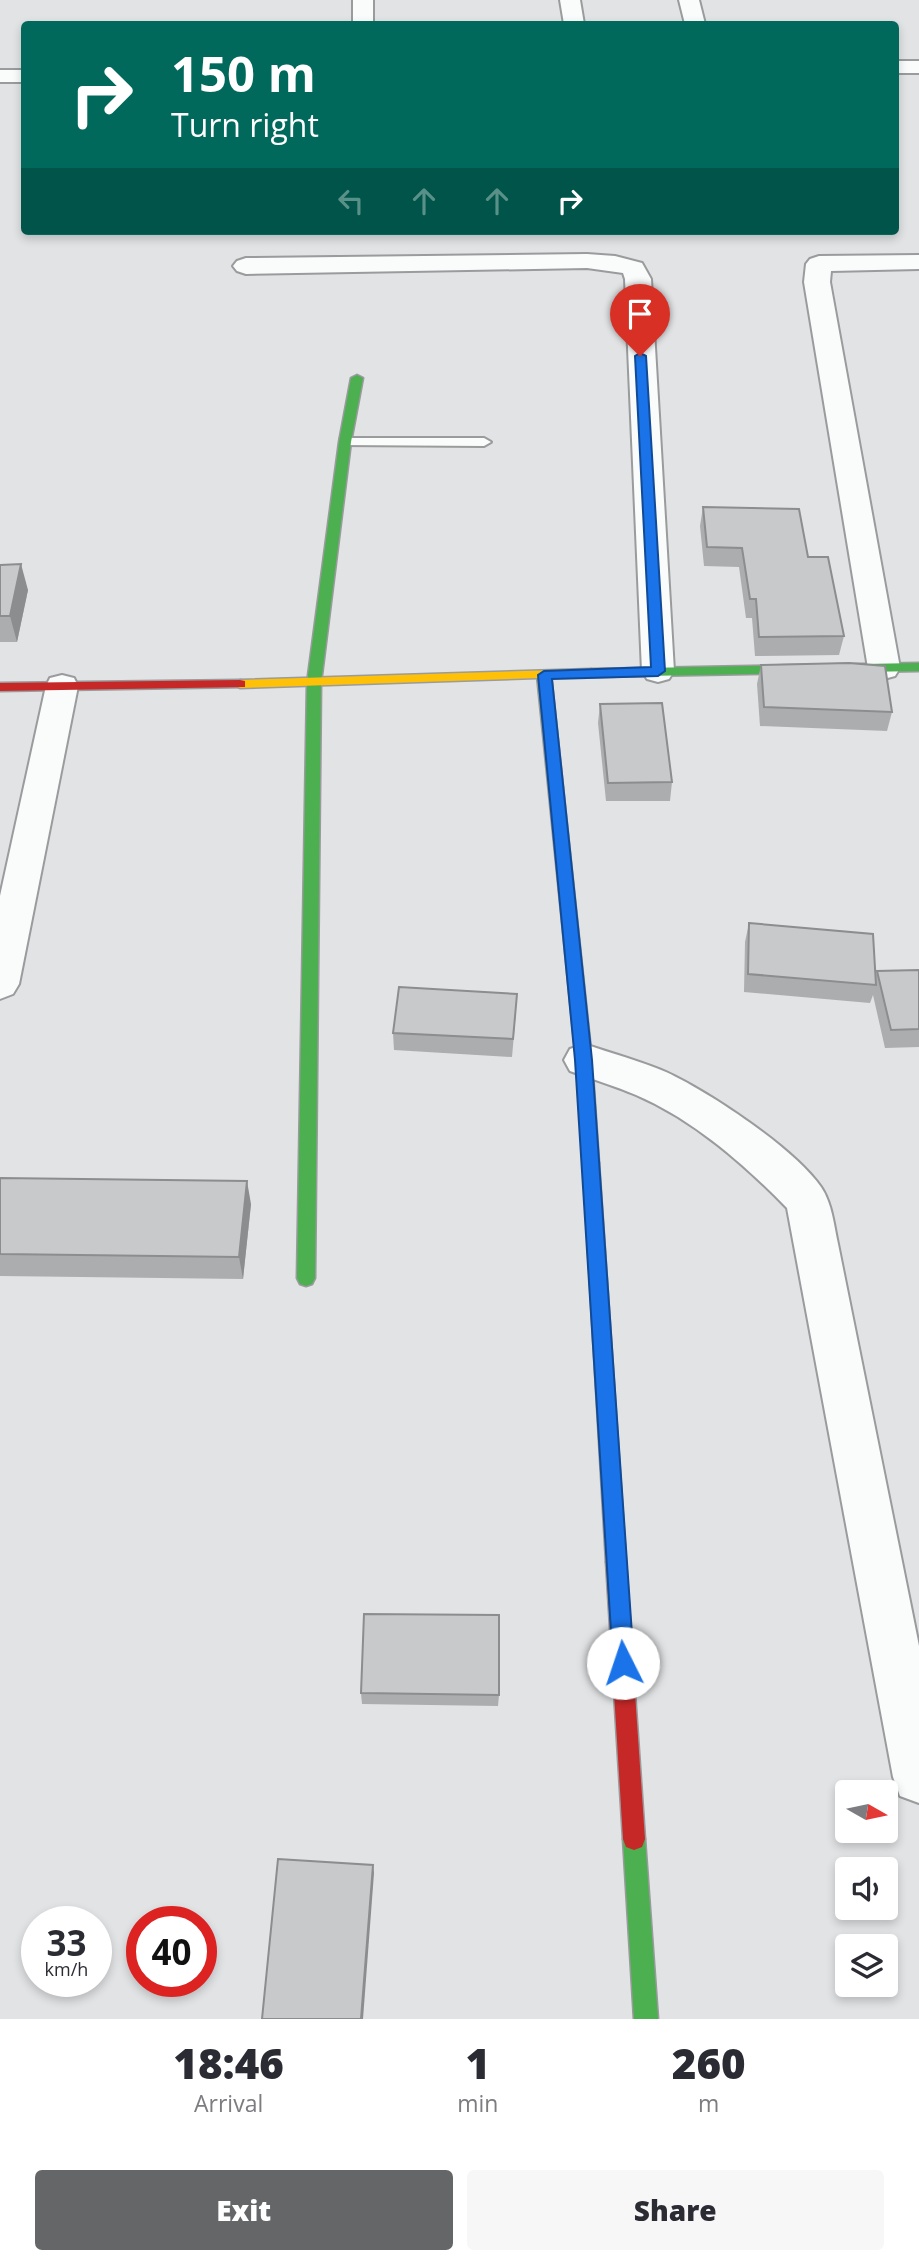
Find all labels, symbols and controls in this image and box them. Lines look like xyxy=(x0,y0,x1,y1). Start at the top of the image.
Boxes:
text: 150 m xyxy=(171,40,316,106)
icon: right xyxy=(56,49,147,140)
text: Turn right xyxy=(171,103,319,146)
icon: left xyxy=(332,182,370,220)
icon: ahead xyxy=(405,182,443,220)
icon: ahead xyxy=(478,182,516,220)
icon: right xyxy=(551,182,589,220)
pin xyxy=(610,284,670,356)
icon: arrive xyxy=(621,295,659,333)
position arrow xyxy=(586,1626,660,1700)
north arrow xyxy=(835,1780,898,1843)
map controls xyxy=(835,1780,898,1997)
button: sound xyxy=(835,1857,898,1920)
speed limit sign: 40 xyxy=(126,1906,217,1997)
text: 33 xyxy=(46,1919,87,1966)
button: layers xyxy=(835,1934,898,1997)
text: km/h xyxy=(45,1957,88,1981)
text: 18:46 xyxy=(173,2034,284,2091)
text: 1 xyxy=(466,2034,490,2091)
text: 260 xyxy=(672,2034,746,2091)
text: Arrival xyxy=(194,2087,263,2119)
text: min xyxy=(457,2087,498,2119)
text: m xyxy=(698,2087,719,2119)
button: Exit xyxy=(35,2170,453,2250)
button: Share xyxy=(467,2170,884,2250)

